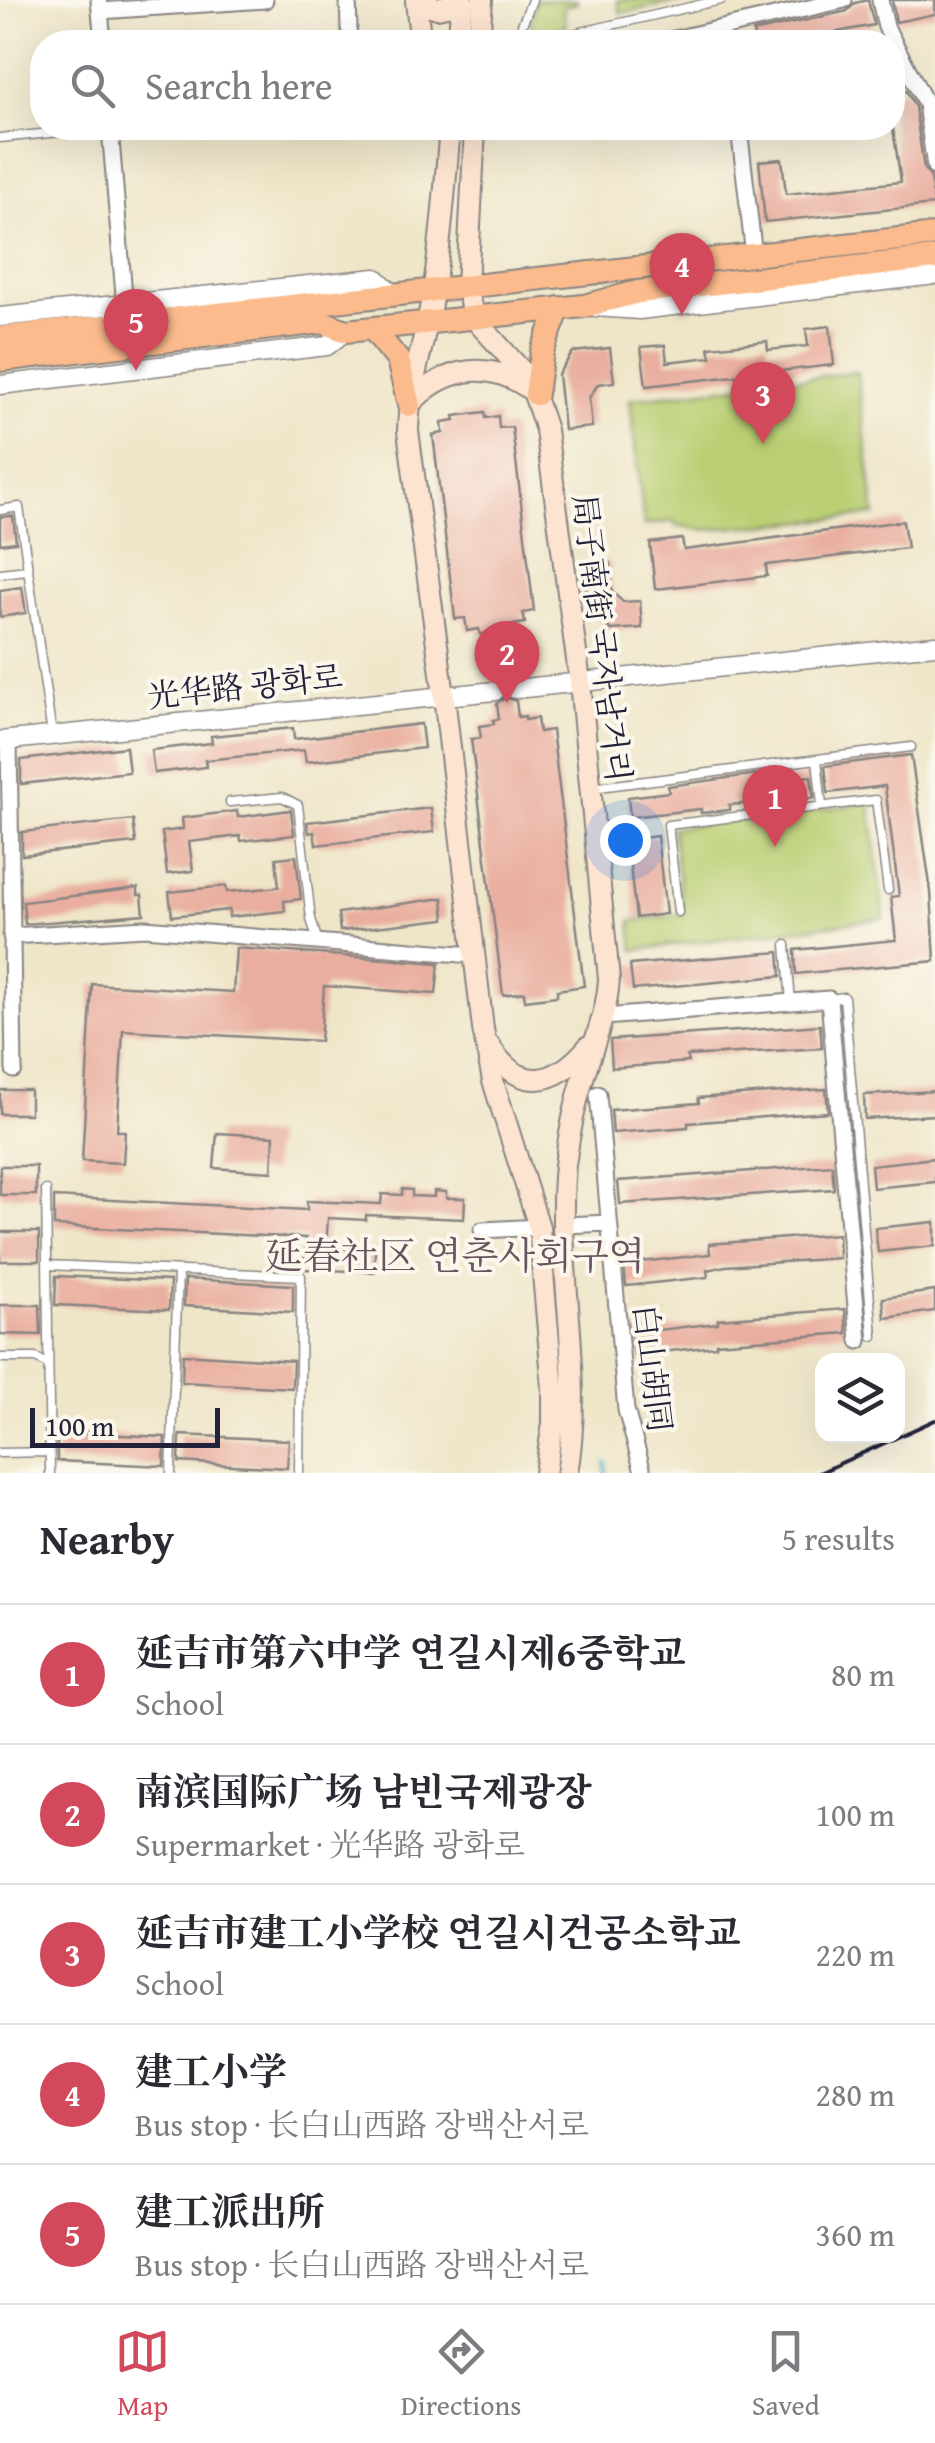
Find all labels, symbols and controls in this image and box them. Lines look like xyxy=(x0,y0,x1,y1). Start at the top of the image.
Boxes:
search box xyxy=(30,30,905,140)
text: Search here xyxy=(145,57,333,113)
icon: search xyxy=(65,58,120,113)
pin: 4 xyxy=(650,232,714,315)
pin: 5 xyxy=(104,288,168,371)
pin: 3 xyxy=(730,362,796,444)
street label: 局子南街 국자남거리 xyxy=(561,491,643,785)
pin: 2 xyxy=(474,620,540,703)
street label: 光华路 광화로 xyxy=(145,652,345,720)
pin: 1 xyxy=(742,764,808,847)
your location xyxy=(600,815,651,866)
district label: 延春社区 연춘사회구역 xyxy=(265,1227,645,1283)
street label: 白山胡同 xyxy=(622,1302,684,1434)
map controls xyxy=(815,1353,905,1443)
button: layers xyxy=(815,1353,905,1443)
scale bar xyxy=(30,1403,220,1448)
text: 100 m xyxy=(45,1405,114,1446)
text: Nearby xyxy=(40,1508,174,1569)
text: 5 results xyxy=(782,1515,895,1562)
text: 延吉市第六中学 연길시제6중학교 xyxy=(135,1624,686,1680)
text: 1 xyxy=(64,1651,81,1698)
text: 80 m xyxy=(831,1651,895,1698)
text: School xyxy=(135,1680,224,1727)
text: 南滨国际广场 남빈국제광장 xyxy=(135,1763,592,1819)
text: 2 xyxy=(64,1791,81,1838)
text: 100 m xyxy=(816,1791,895,1838)
text: Supermarket · 光华路 광화로 xyxy=(135,1821,525,1868)
text: 延吉市建工小学校 연길시건공소학교 xyxy=(135,1904,741,1960)
text: 3 xyxy=(64,1931,81,1978)
text: 220 m xyxy=(816,1931,895,1978)
text: School xyxy=(135,1960,224,2007)
text: 建工小学 xyxy=(135,2043,287,2099)
text: 4 xyxy=(64,2071,81,2118)
text: 280 m xyxy=(816,2071,895,2118)
text: Bus stop · 长白山西路 장백산서로 xyxy=(135,2101,589,2148)
text: 建工派出所 xyxy=(135,2183,325,2239)
text: 5 xyxy=(64,2211,81,2258)
text: 360 m xyxy=(816,2211,895,2258)
text: Bus stop · 长白山西路 장백산서로 xyxy=(135,2241,589,2288)
tab: Map xyxy=(115,2324,170,2425)
tab: Directions xyxy=(401,2324,521,2425)
tab: Saved xyxy=(752,2324,820,2425)

